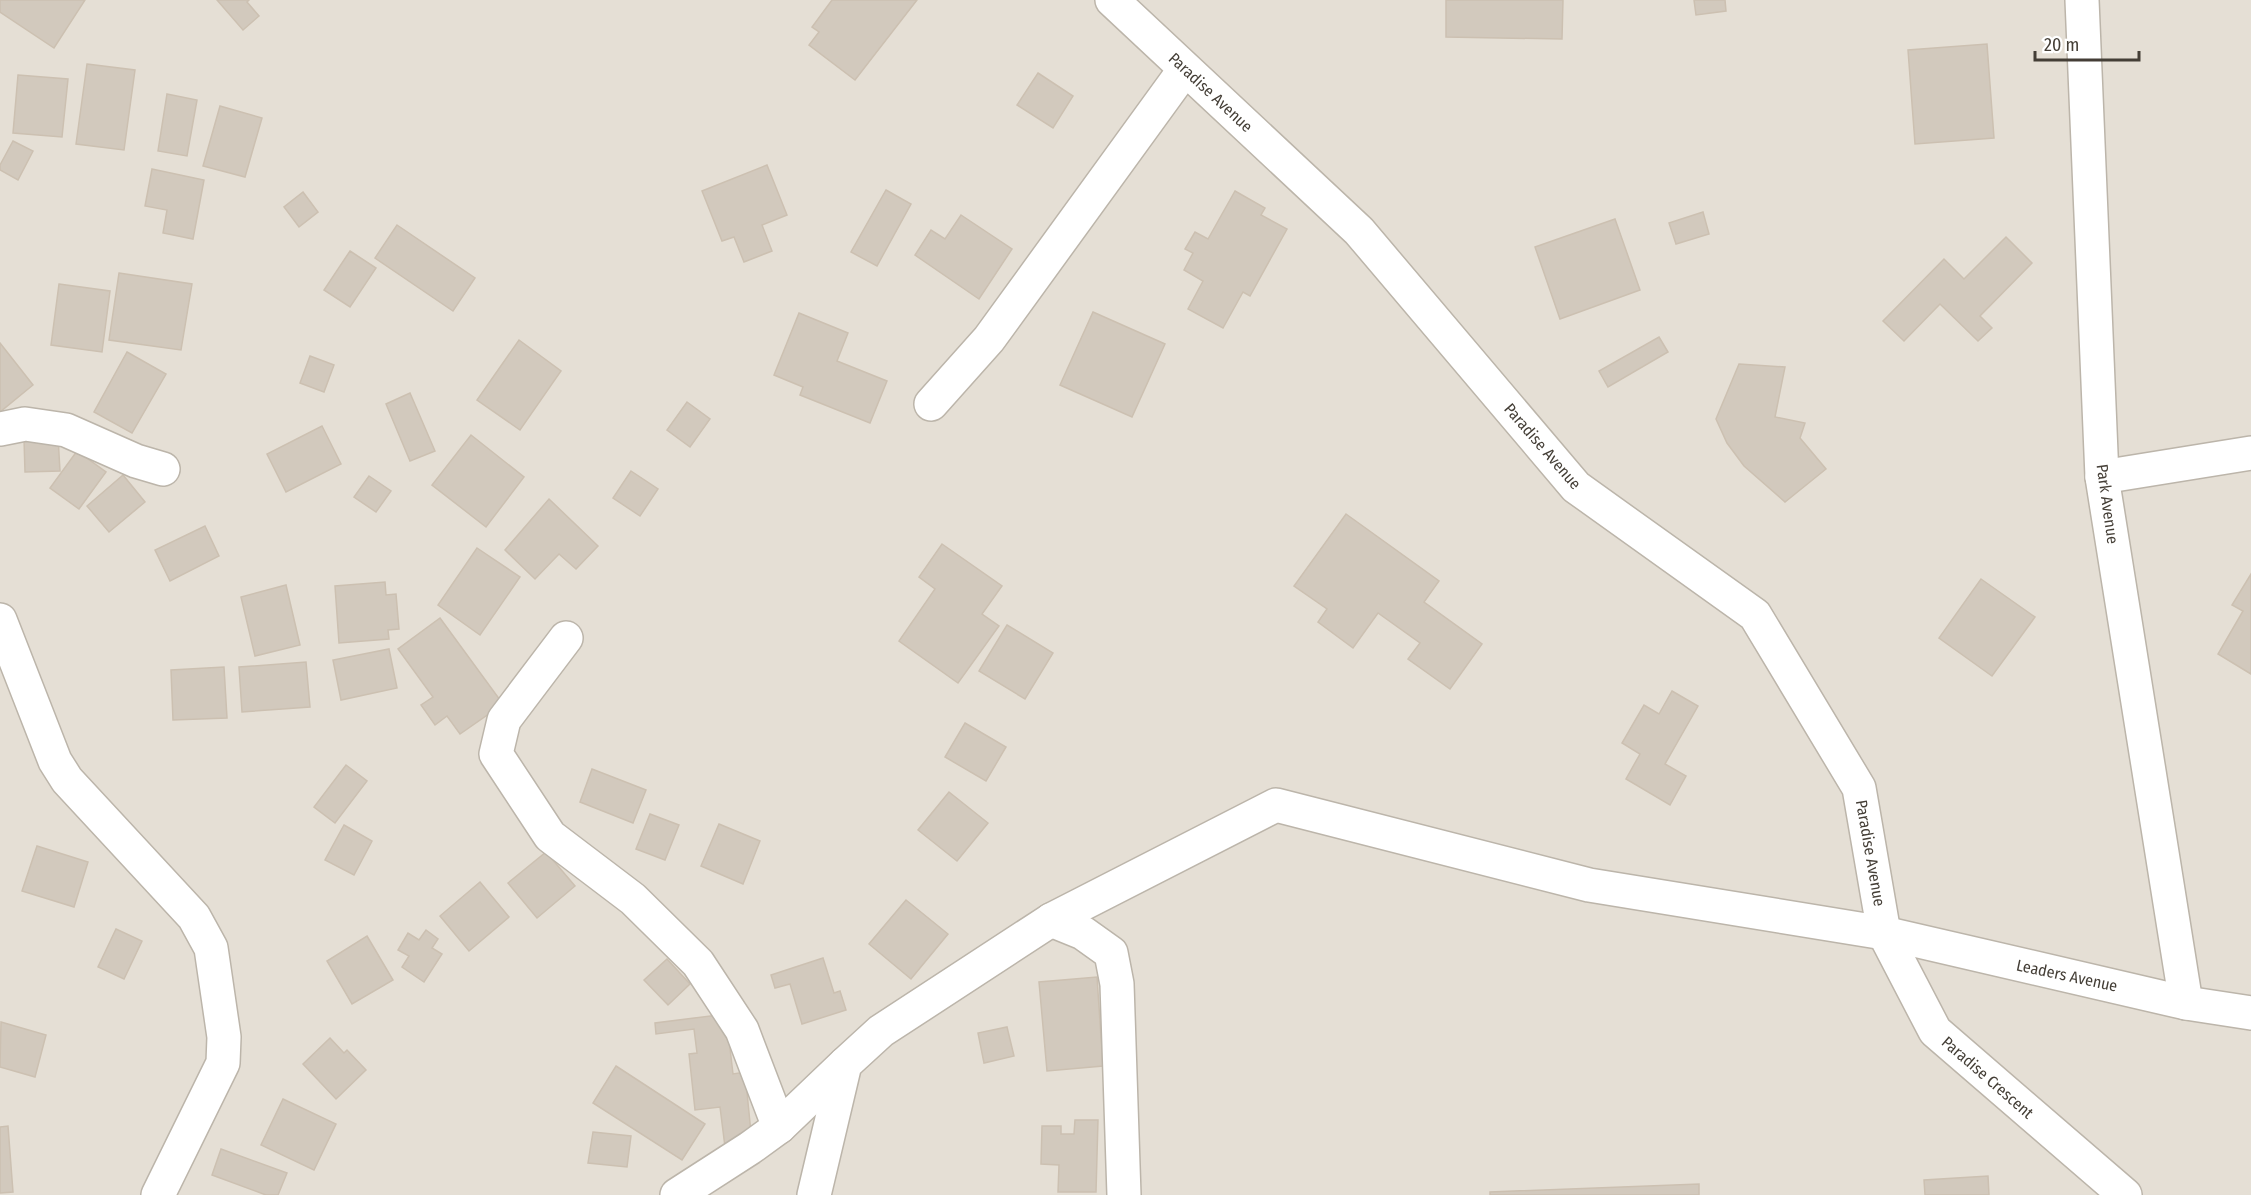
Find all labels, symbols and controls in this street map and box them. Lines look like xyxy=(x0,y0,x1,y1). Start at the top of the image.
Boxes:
scale bar xyxy=(2035,24,2138,62)
text: 20 m xyxy=(2044,34,2079,56)
street label: Paradise Avenue xyxy=(1165,49,1257,136)
street label: Paradise Avenue xyxy=(1500,400,1585,493)
street label: Park Avenue xyxy=(2093,463,2123,545)
street label: Paradise Avenue xyxy=(1852,799,1889,908)
street label: Leaders Avenue xyxy=(2015,956,2119,995)
street label: Paradise Crescent xyxy=(1938,1032,2038,1123)

